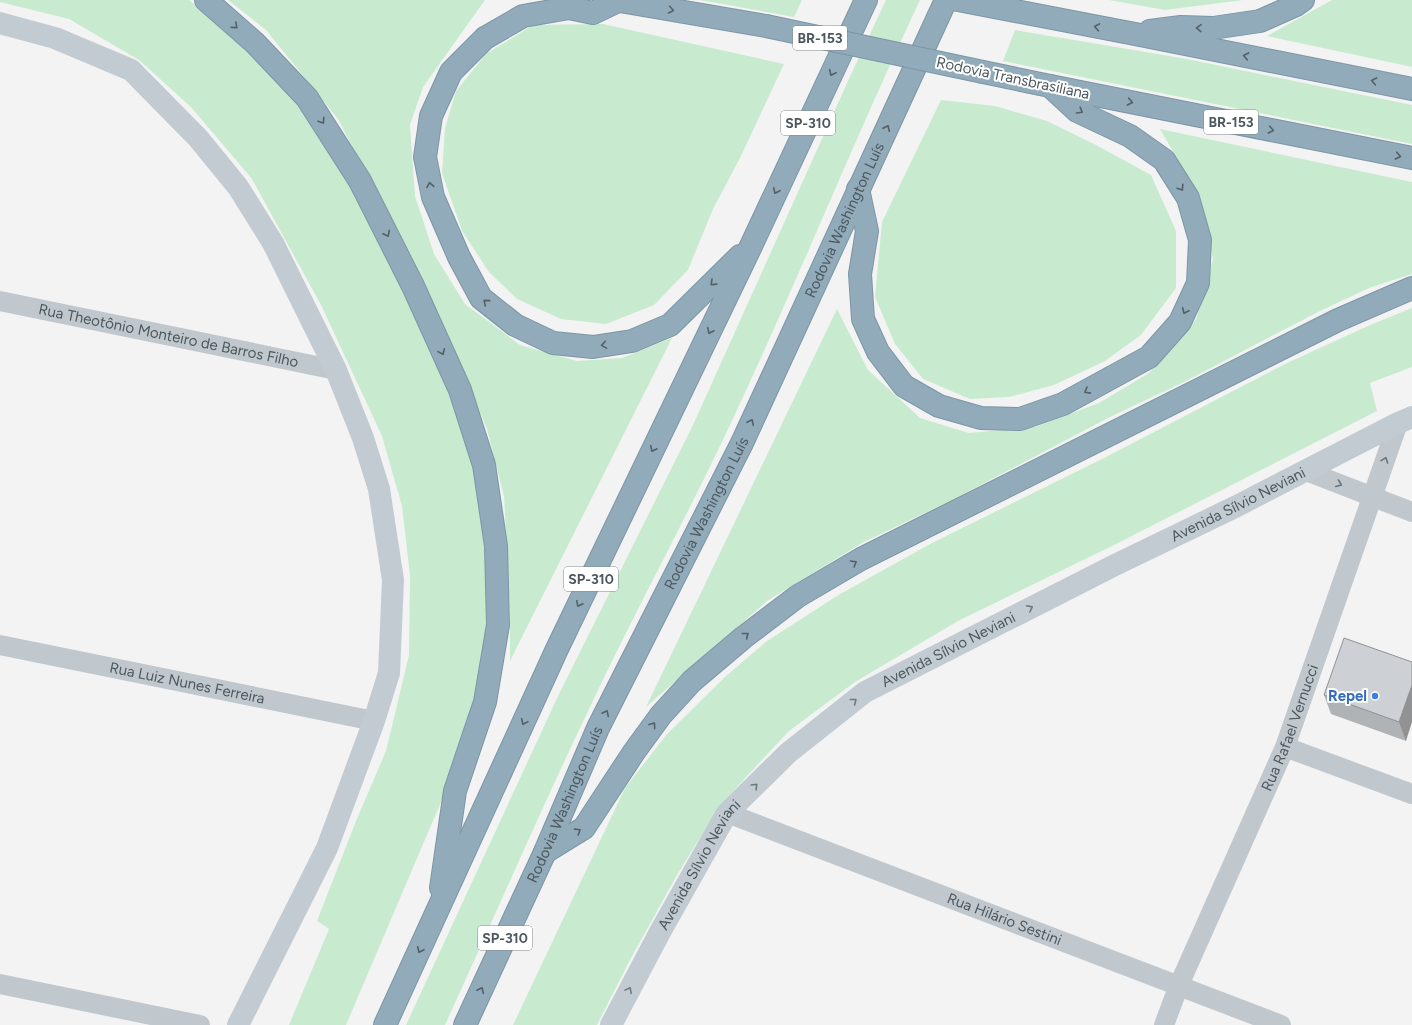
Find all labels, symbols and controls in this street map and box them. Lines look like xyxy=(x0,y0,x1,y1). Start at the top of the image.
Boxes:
one-way arrow xyxy=(667,5,674,14)
one-way arrow xyxy=(231,21,238,28)
one-way arrow xyxy=(1094,23,1100,31)
one-way arrow xyxy=(1196,23,1202,32)
road number: BR-153 xyxy=(793,26,847,50)
one-way arrow xyxy=(1243,52,1249,60)
street label: Rodovia Transbrasiliana xyxy=(935,53,1091,103)
one-way arrow xyxy=(829,69,837,77)
one-way arrow xyxy=(1371,78,1377,86)
one-way arrow xyxy=(1126,98,1133,106)
one-way arrow xyxy=(1076,107,1083,114)
road number: BR-153 xyxy=(1204,110,1258,134)
road number: SP-310 xyxy=(781,111,835,135)
one-way arrow xyxy=(317,117,324,124)
one-way arrow xyxy=(882,125,890,132)
one-way arrow xyxy=(1268,126,1274,134)
street label: Rodovia Washington Luís xyxy=(801,140,888,301)
one-way arrow xyxy=(1395,151,1401,159)
one-way arrow xyxy=(427,182,435,189)
one-way arrow xyxy=(1177,184,1184,191)
one-way arrow xyxy=(773,187,781,194)
one-way arrow xyxy=(382,230,390,237)
one-way arrow xyxy=(710,278,718,286)
one-way arrow xyxy=(484,299,491,306)
street label: Rua Theotônio Monteiro de Barros Filho xyxy=(37,300,300,371)
one-way arrow xyxy=(1182,308,1190,315)
one-way arrow xyxy=(707,327,715,335)
one-way arrow xyxy=(600,341,607,349)
one-way arrow xyxy=(438,348,446,355)
one-way arrow xyxy=(1084,387,1091,394)
one-way arrow xyxy=(746,418,754,426)
street label: Rodovia Washington Luís xyxy=(660,434,753,593)
one-way arrow xyxy=(650,444,658,452)
one-way arrow xyxy=(1380,457,1388,464)
street label: Avenida Sílvio Neviani xyxy=(1168,463,1308,546)
one-way arrow xyxy=(1335,479,1342,487)
one-way arrow xyxy=(850,560,857,567)
road number: SP-310 xyxy=(564,567,618,591)
one-way arrow xyxy=(576,599,584,607)
one-way arrow xyxy=(1026,605,1034,613)
street label: Avenida Sílvio Neviani xyxy=(878,608,1018,691)
one-way arrow xyxy=(741,633,748,640)
street label: Rua Luiz Nunes Ferreira xyxy=(108,658,266,708)
street label: Rua Rafael Vernucci xyxy=(1258,662,1322,794)
place label: Repel xyxy=(1328,687,1367,705)
marker: Repel xyxy=(1370,691,1380,701)
one-way arrow xyxy=(849,699,856,706)
one-way arrow xyxy=(601,710,609,718)
one-way arrow xyxy=(521,717,529,725)
one-way arrow xyxy=(648,723,655,730)
street label: Rodovia Washington Luís xyxy=(523,724,607,886)
one-way arrow xyxy=(750,783,758,790)
street label: Avenida Sílvio Neviani xyxy=(654,796,744,933)
one-way arrow xyxy=(574,828,581,836)
street label: Rua Hilário Sestini xyxy=(945,889,1064,949)
road number: SP-310 xyxy=(478,926,532,950)
one-way arrow xyxy=(417,946,425,953)
one-way arrow xyxy=(476,986,484,994)
one-way arrow xyxy=(624,987,632,995)

